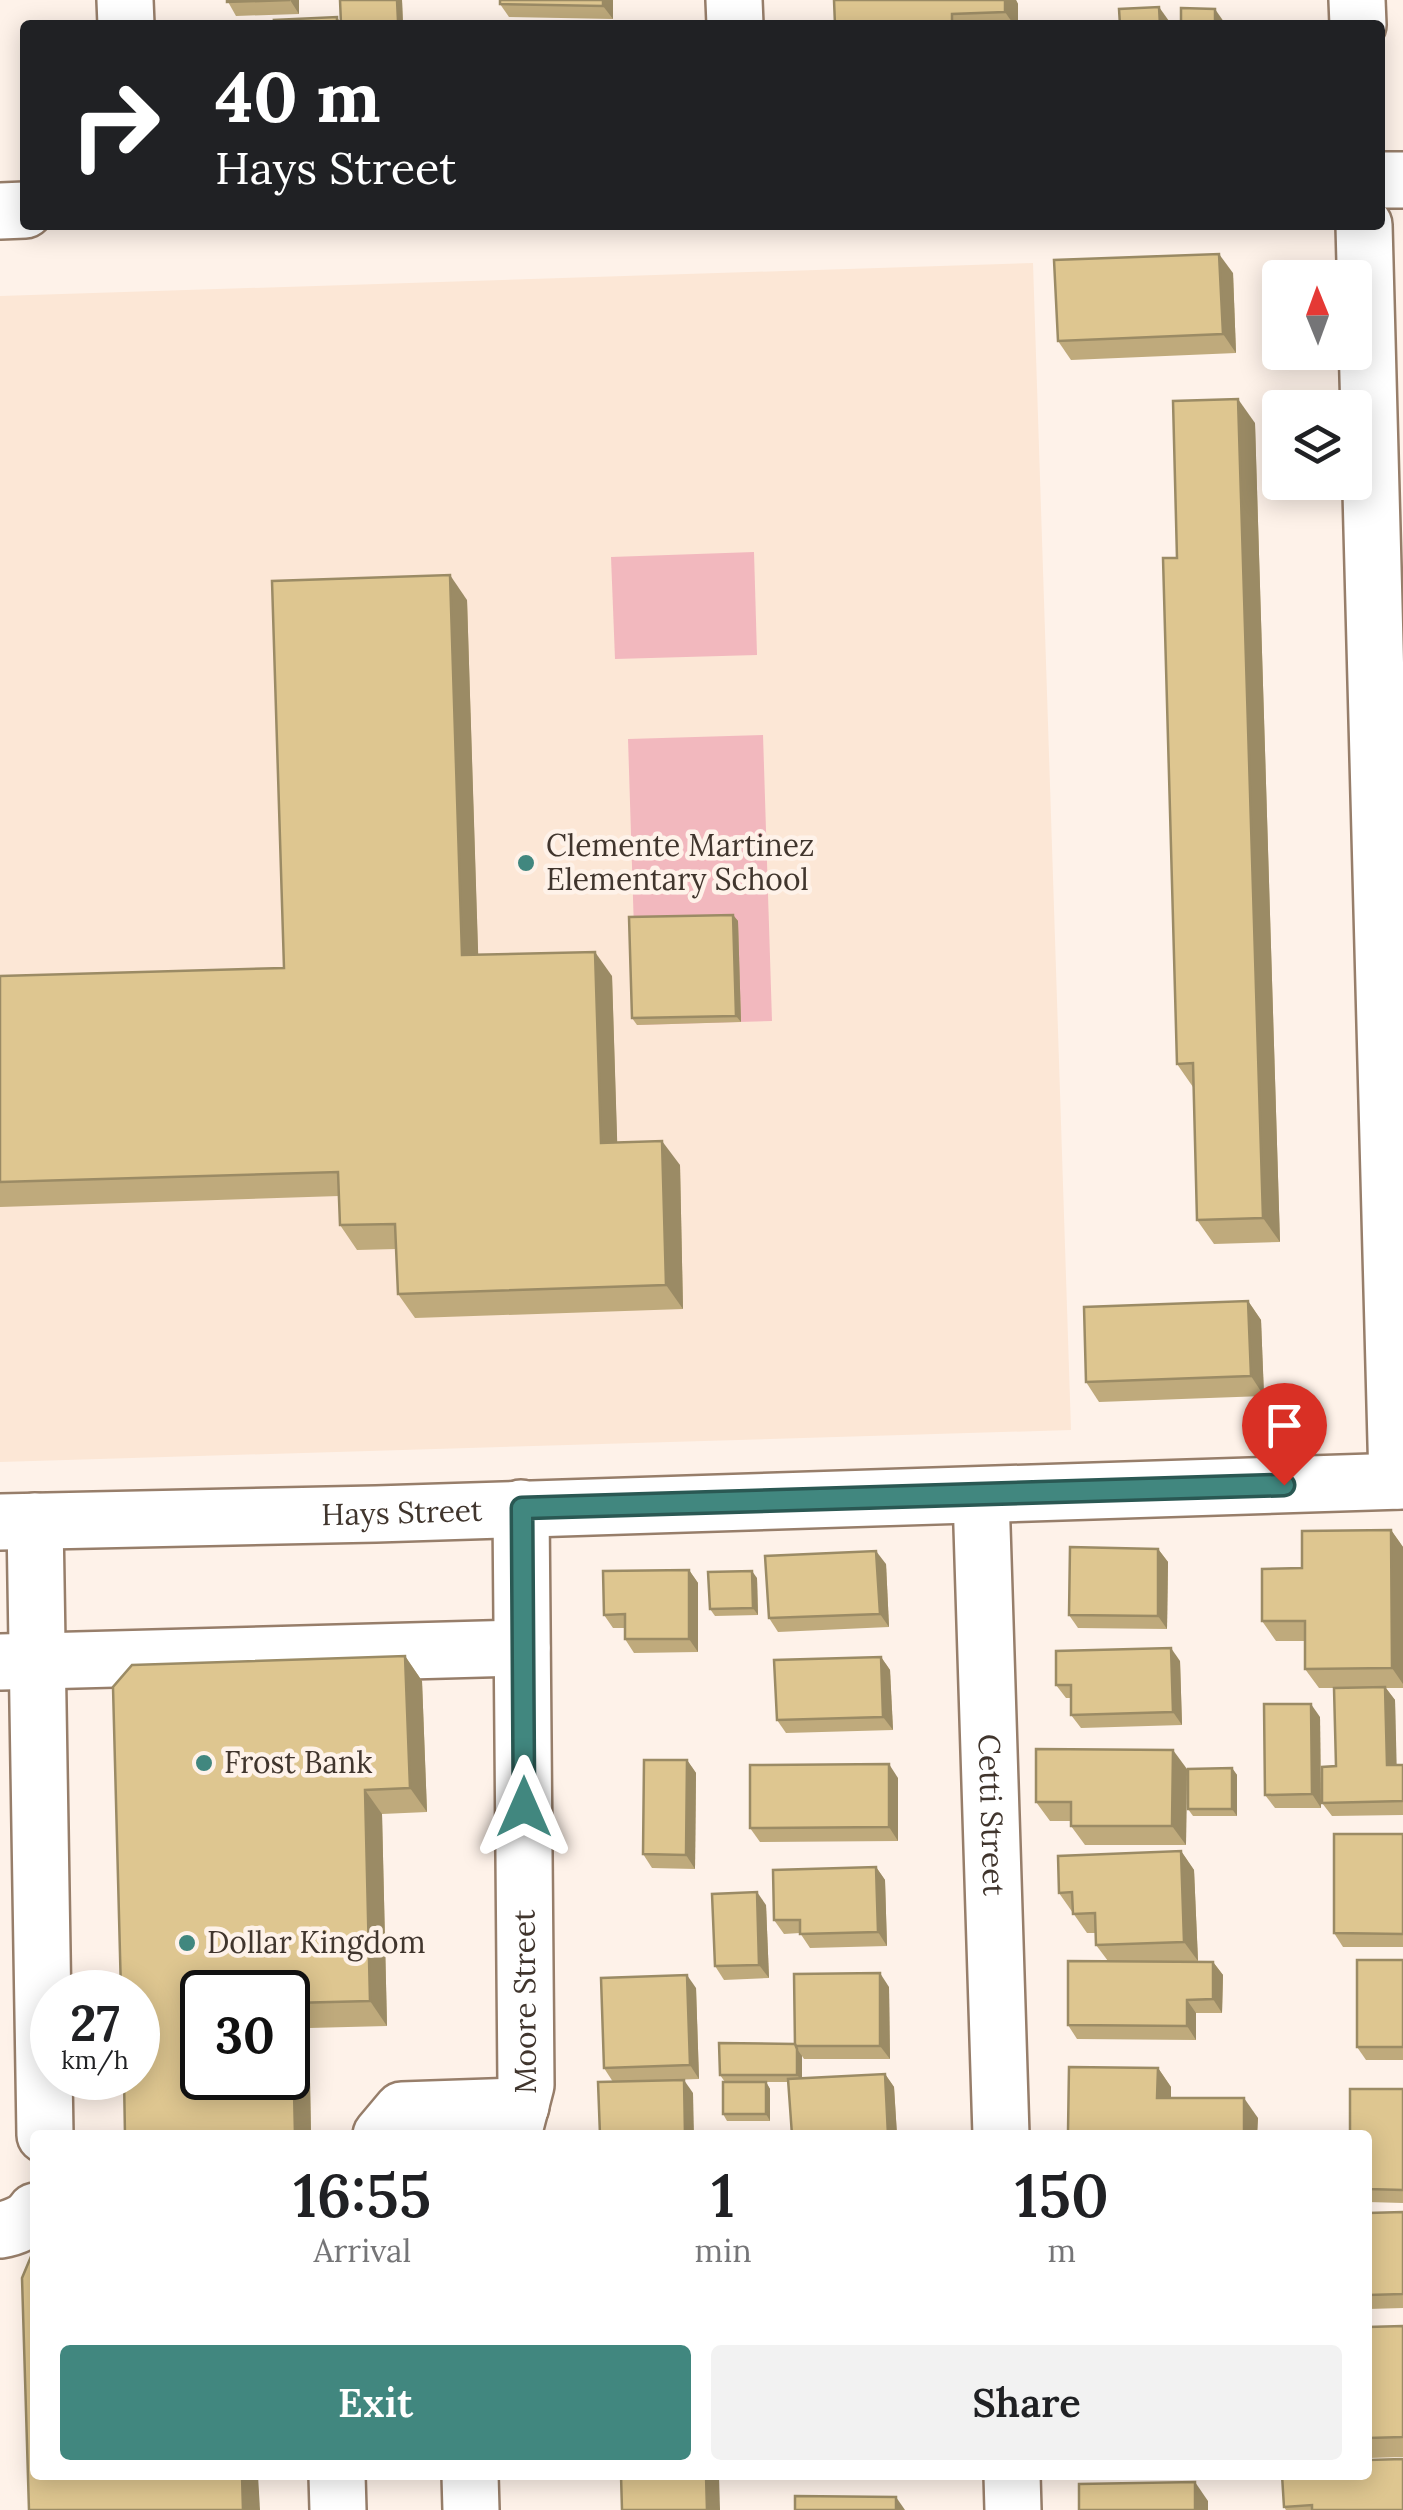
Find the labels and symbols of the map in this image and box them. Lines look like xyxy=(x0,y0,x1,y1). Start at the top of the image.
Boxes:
north arrow xyxy=(1262,260,1372,370)
place label: Clemente Martinez Elementary School xyxy=(546,826,814,899)
marker: Clemente Martinez Elementary School xyxy=(515,852,537,874)
pin xyxy=(1242,1383,1327,1486)
street label: Hays Street xyxy=(321,1491,483,1533)
street label: Cetti Street xyxy=(970,1733,1014,1897)
place label: Frost Bank xyxy=(224,1743,372,1781)
marker: Frost Bank xyxy=(193,1752,215,1774)
position arrow xyxy=(472,1755,576,1859)
street label: Moore Street xyxy=(504,1909,544,2094)
place label: Dollar Kingdom xyxy=(207,1923,425,1962)
marker: Dollar Kingdom xyxy=(176,1932,198,1954)
speed limit sign: 30 xyxy=(180,1970,310,2100)

